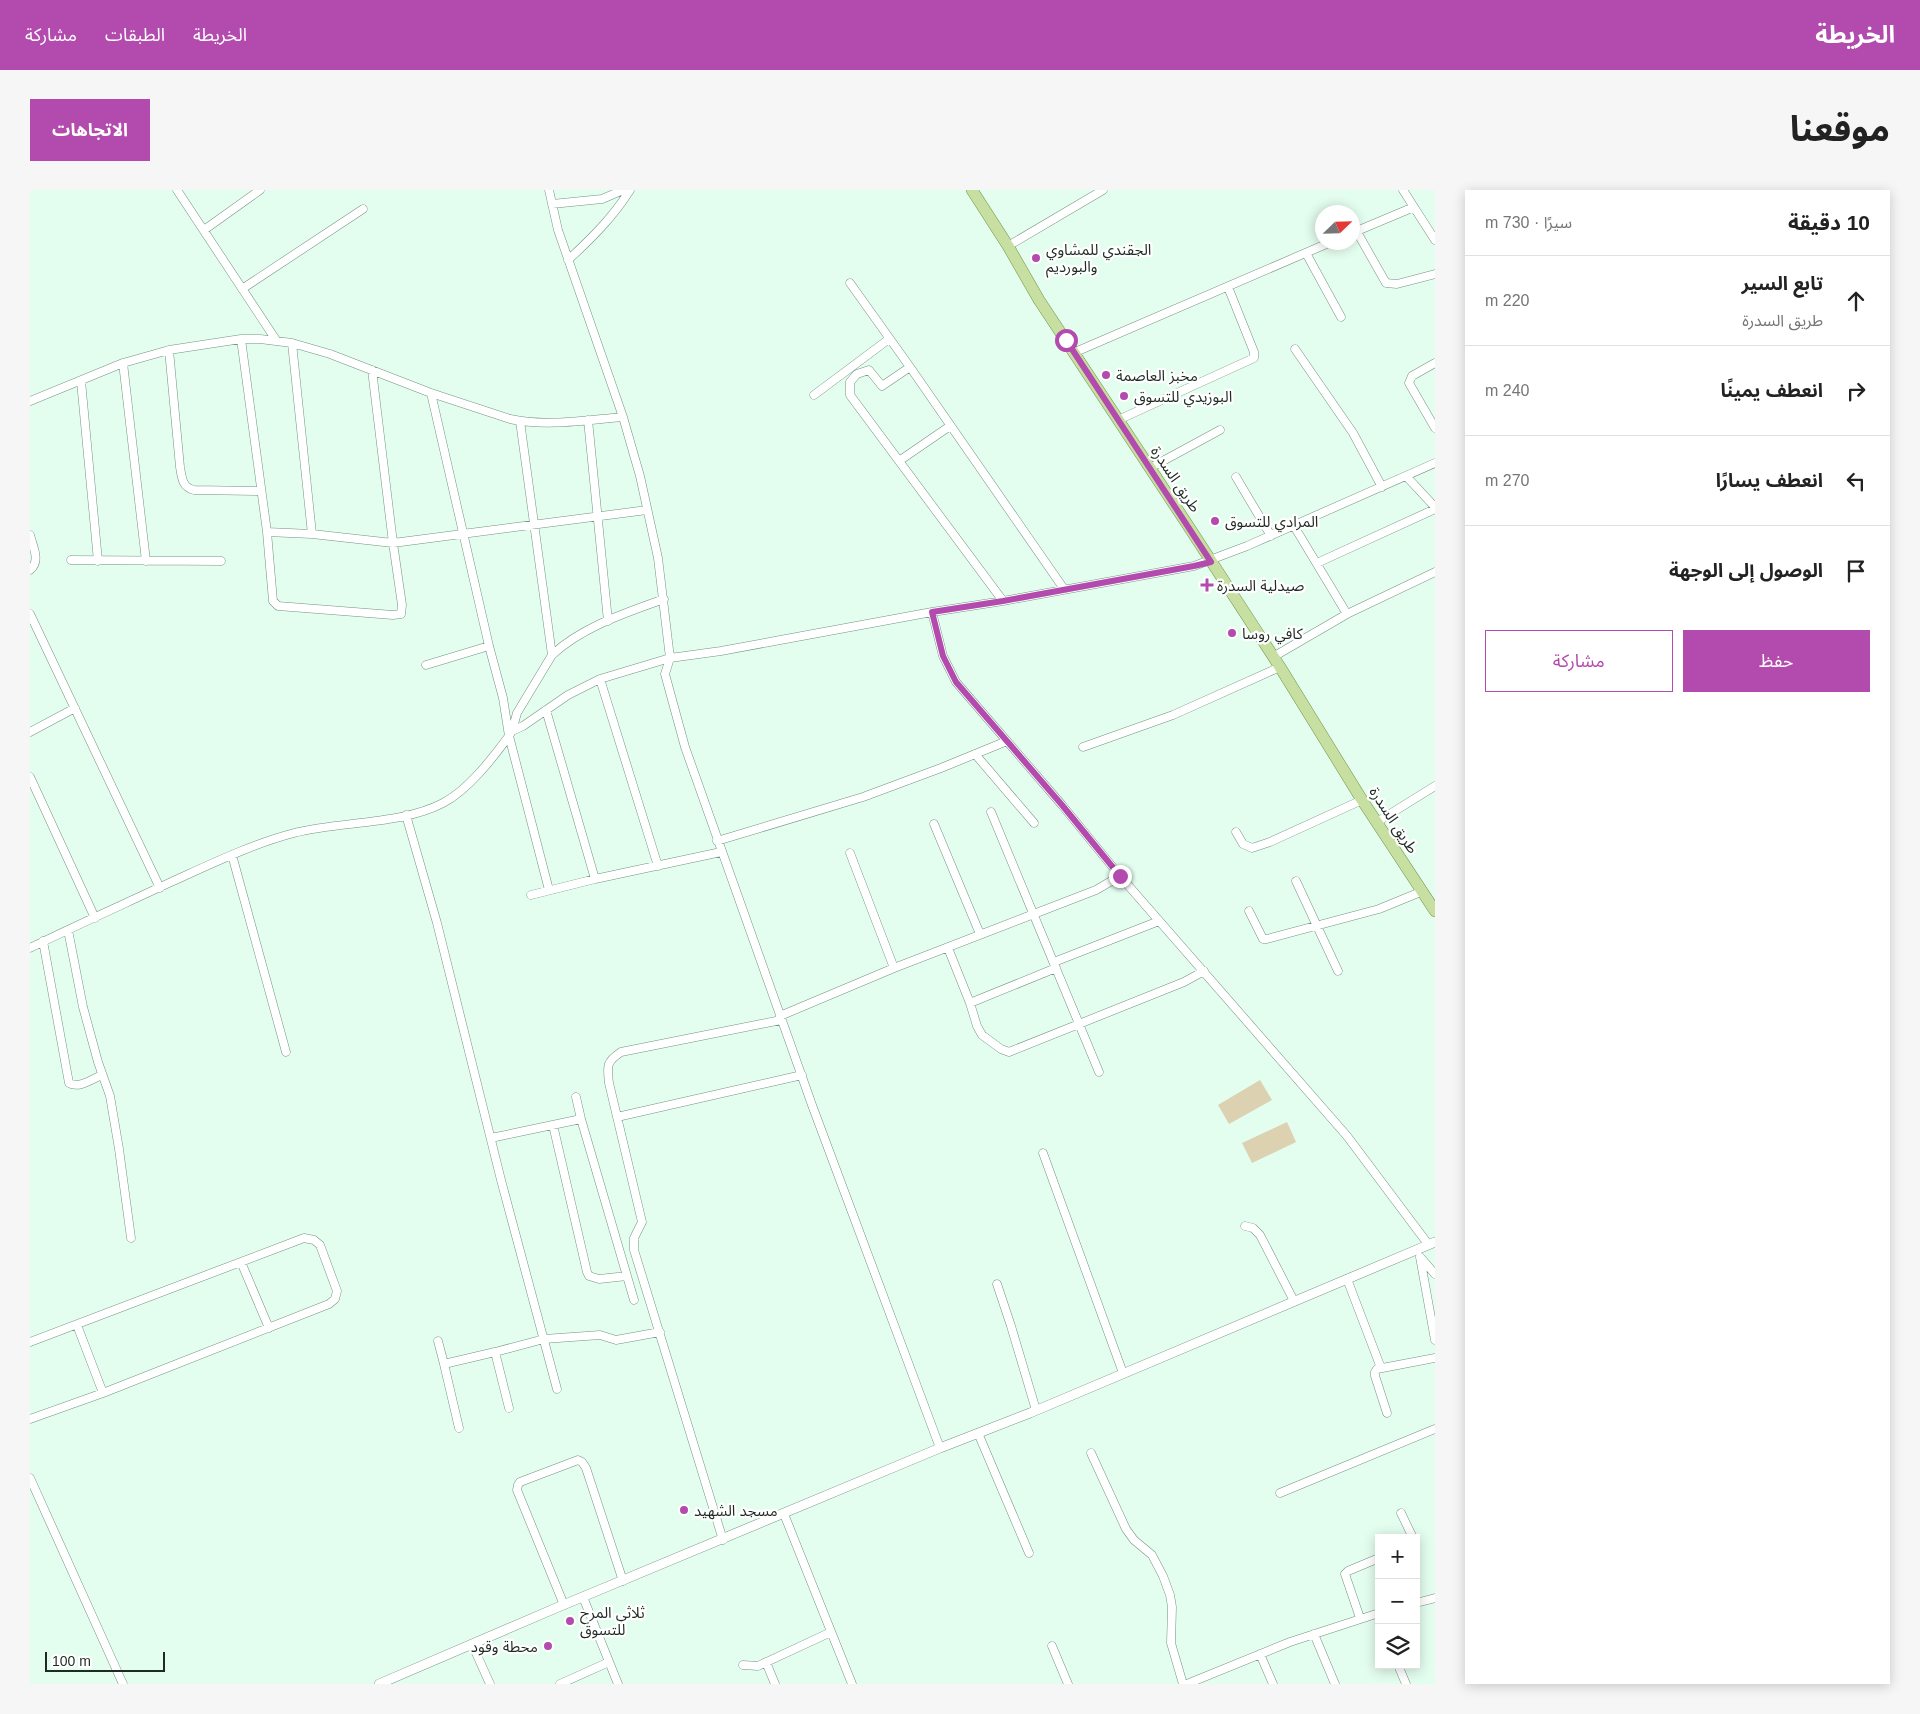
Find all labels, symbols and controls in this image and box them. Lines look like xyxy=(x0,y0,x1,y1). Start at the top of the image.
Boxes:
text: الخريطة xyxy=(1815,21,1895,48)
text: مشاركة xyxy=(25,25,77,45)
text: الطبقات xyxy=(105,25,165,45)
text: الخريطة xyxy=(193,25,247,45)
button: الاتجاهات xyxy=(30,99,150,161)
text: موقعنا xyxy=(1790,109,1890,148)
north arrow xyxy=(1315,205,1360,250)
text: 10 دقيقة xyxy=(1788,211,1870,234)
text: سيرًا · 730 m xyxy=(1485,214,1572,231)
place label: الجقندي للمشاوي والبورديم xyxy=(1046,241,1151,278)
marker: الجقندي للمشاوي والبورديم xyxy=(1030,252,1042,264)
text: تابع السير xyxy=(1741,273,1823,294)
icon: ahead xyxy=(1842,287,1870,315)
text: 220 m xyxy=(1485,292,1529,309)
text: طريق السدرة xyxy=(1742,312,1823,329)
route start xyxy=(1055,329,1078,352)
place label: مخبز العاصمة xyxy=(1116,367,1198,385)
marker: مخبز العاصمة xyxy=(1100,369,1112,381)
icon: right xyxy=(1842,377,1870,405)
text: انعطف يمينًا xyxy=(1721,380,1823,401)
text: 240 m xyxy=(1485,382,1529,399)
place label: البوزيدي للتسوق xyxy=(1134,388,1232,408)
marker: البوزيدي للتسوق xyxy=(1118,390,1130,402)
street label: طريق السدرة xyxy=(1146,443,1204,516)
icon: left xyxy=(1842,467,1870,495)
text: انعطف يسارًا xyxy=(1716,470,1823,491)
text: 270 m xyxy=(1485,472,1529,489)
place label: المرادي للتسوق xyxy=(1225,513,1318,533)
marker: المرادي للتسوق xyxy=(1209,515,1221,527)
icon: arrive xyxy=(1842,557,1870,585)
text: الوصول إلى الوجهة xyxy=(1669,560,1823,581)
place label: صيدلية السدرة xyxy=(1217,577,1304,595)
marker: صيدلية السدرة xyxy=(1201,579,1213,591)
place label: كافي روسا xyxy=(1242,625,1304,645)
marker: كافي روسا xyxy=(1226,627,1238,639)
button: مشاركة xyxy=(1485,630,1673,692)
button: حفظ xyxy=(1683,630,1870,692)
street label: طريق السدرة xyxy=(1365,784,1422,857)
route end xyxy=(1109,865,1132,888)
place label: مسجد الشهيد xyxy=(694,1502,778,1520)
marker: مسجد الشهيد xyxy=(678,1504,690,1516)
map controls xyxy=(1375,1534,1420,1669)
button: + xyxy=(1375,1534,1420,1579)
button: − xyxy=(1375,1579,1420,1624)
place label: ثلاثي المرح للتسوق xyxy=(580,1604,645,1639)
marker: ثلاثي المرح للتسوق xyxy=(564,1615,576,1627)
button: layers xyxy=(1375,1624,1420,1669)
place label: محطة وقود xyxy=(471,1638,538,1656)
marker: محطة وقود xyxy=(542,1640,554,1652)
scale bar xyxy=(45,1649,165,1672)
text: 100 m xyxy=(52,1653,91,1669)

